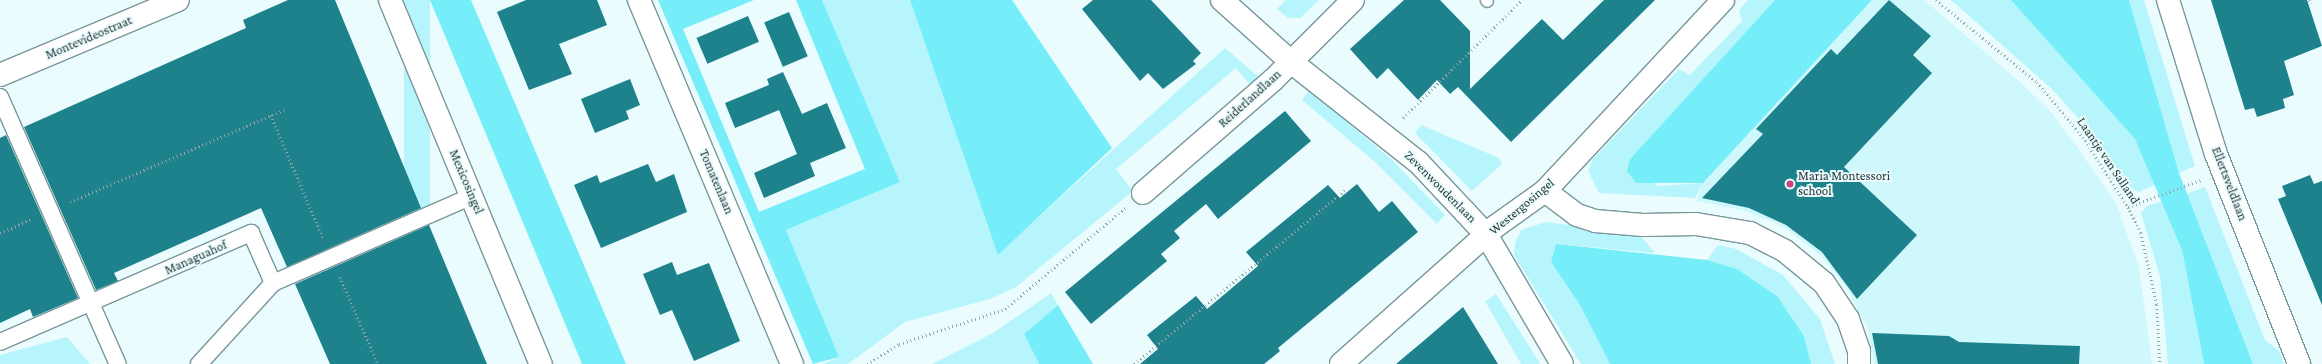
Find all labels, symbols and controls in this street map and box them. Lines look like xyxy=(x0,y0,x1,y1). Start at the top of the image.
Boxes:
street label: Montevideostraat xyxy=(43,13,135,63)
street label: Reiderlandlaan xyxy=(1215,67,1285,131)
street label: Laantje van Salland xyxy=(2073,115,2143,207)
street label: Ellertsveldlaan xyxy=(2208,145,2250,223)
street label: Mexicosingel xyxy=(445,147,487,217)
street label: Tomatenlaan xyxy=(695,147,737,217)
street label: Zevenwoudenlaan xyxy=(1401,148,1479,226)
place label: Maria Montessori school xyxy=(1798,169,1890,200)
street label: Westergosingel xyxy=(1486,175,1558,239)
marker: Maria Montessori school xyxy=(1785,179,1795,189)
street label: Managuahof xyxy=(163,237,229,279)

